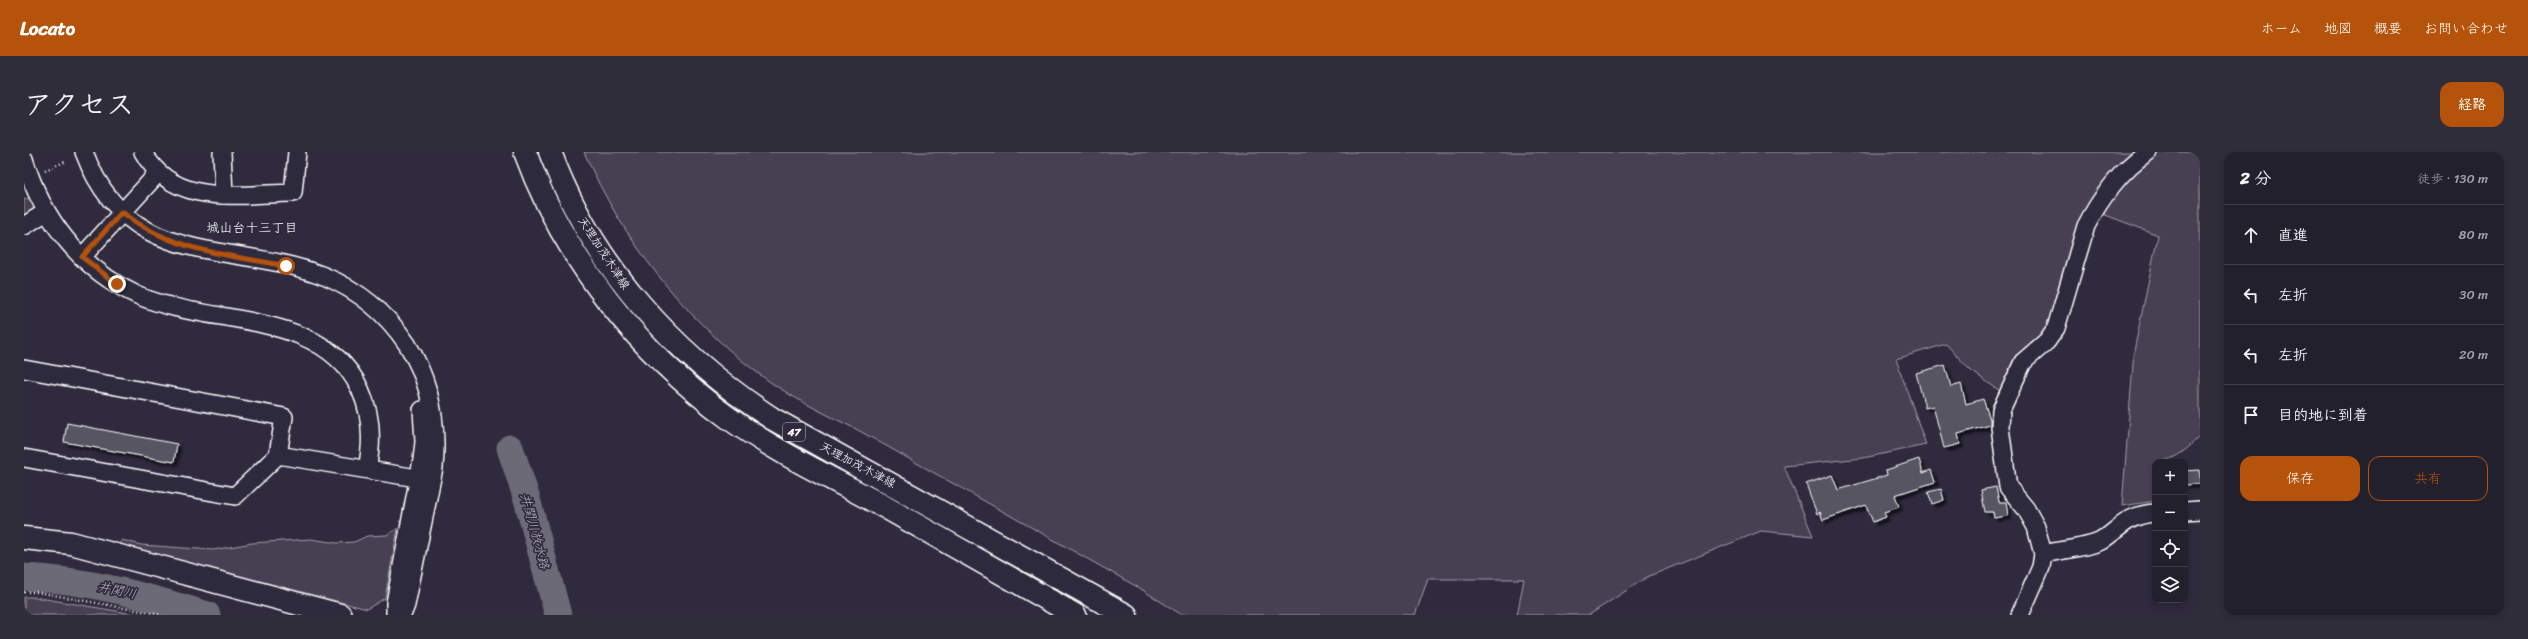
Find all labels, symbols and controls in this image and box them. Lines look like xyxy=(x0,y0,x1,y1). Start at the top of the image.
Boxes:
text: Locato xyxy=(20,12,75,45)
text: ホーム xyxy=(2261,16,2302,41)
text: 地図 xyxy=(2324,16,2352,41)
text: 概要 xyxy=(2374,16,2402,41)
text: お問い合わせ xyxy=(2424,16,2508,41)
text: アクセス xyxy=(24,80,134,129)
button: 経路 xyxy=(2440,82,2504,127)
text: 2 分 xyxy=(2240,163,2271,193)
text: 徒歩 · 130 m xyxy=(2417,167,2488,190)
street label: 天理加茂木津線 xyxy=(572,212,636,294)
district label: 城山台十三丁目 xyxy=(206,216,298,239)
text: 直進 xyxy=(2278,222,2308,248)
text: 80 m xyxy=(2459,223,2488,246)
icon: ahead xyxy=(2240,224,2262,246)
route start xyxy=(277,257,295,275)
route end xyxy=(108,275,126,293)
text: 左折 xyxy=(2278,282,2308,308)
text: 30 m xyxy=(2459,283,2488,306)
icon: left xyxy=(2240,284,2262,306)
text: 左折 xyxy=(2278,342,2308,368)
text: 20 m xyxy=(2459,343,2488,366)
icon: left xyxy=(2240,344,2262,366)
text: 目的地に到着 xyxy=(2278,402,2368,428)
icon: arrive xyxy=(2240,404,2262,426)
road number: 47 xyxy=(783,423,805,441)
street label: 天理加茂木津線 xyxy=(816,436,900,494)
button: 保存 xyxy=(2240,456,2360,501)
button: 共有 xyxy=(2368,456,2488,501)
map controls xyxy=(2152,459,2188,603)
button: + xyxy=(2152,459,2188,495)
water label: 井関川放水路 xyxy=(514,490,556,573)
button: − xyxy=(2152,495,2188,531)
button: locate xyxy=(2152,531,2188,567)
button: layers xyxy=(2152,567,2188,603)
water label: 井関川 xyxy=(96,575,138,605)

